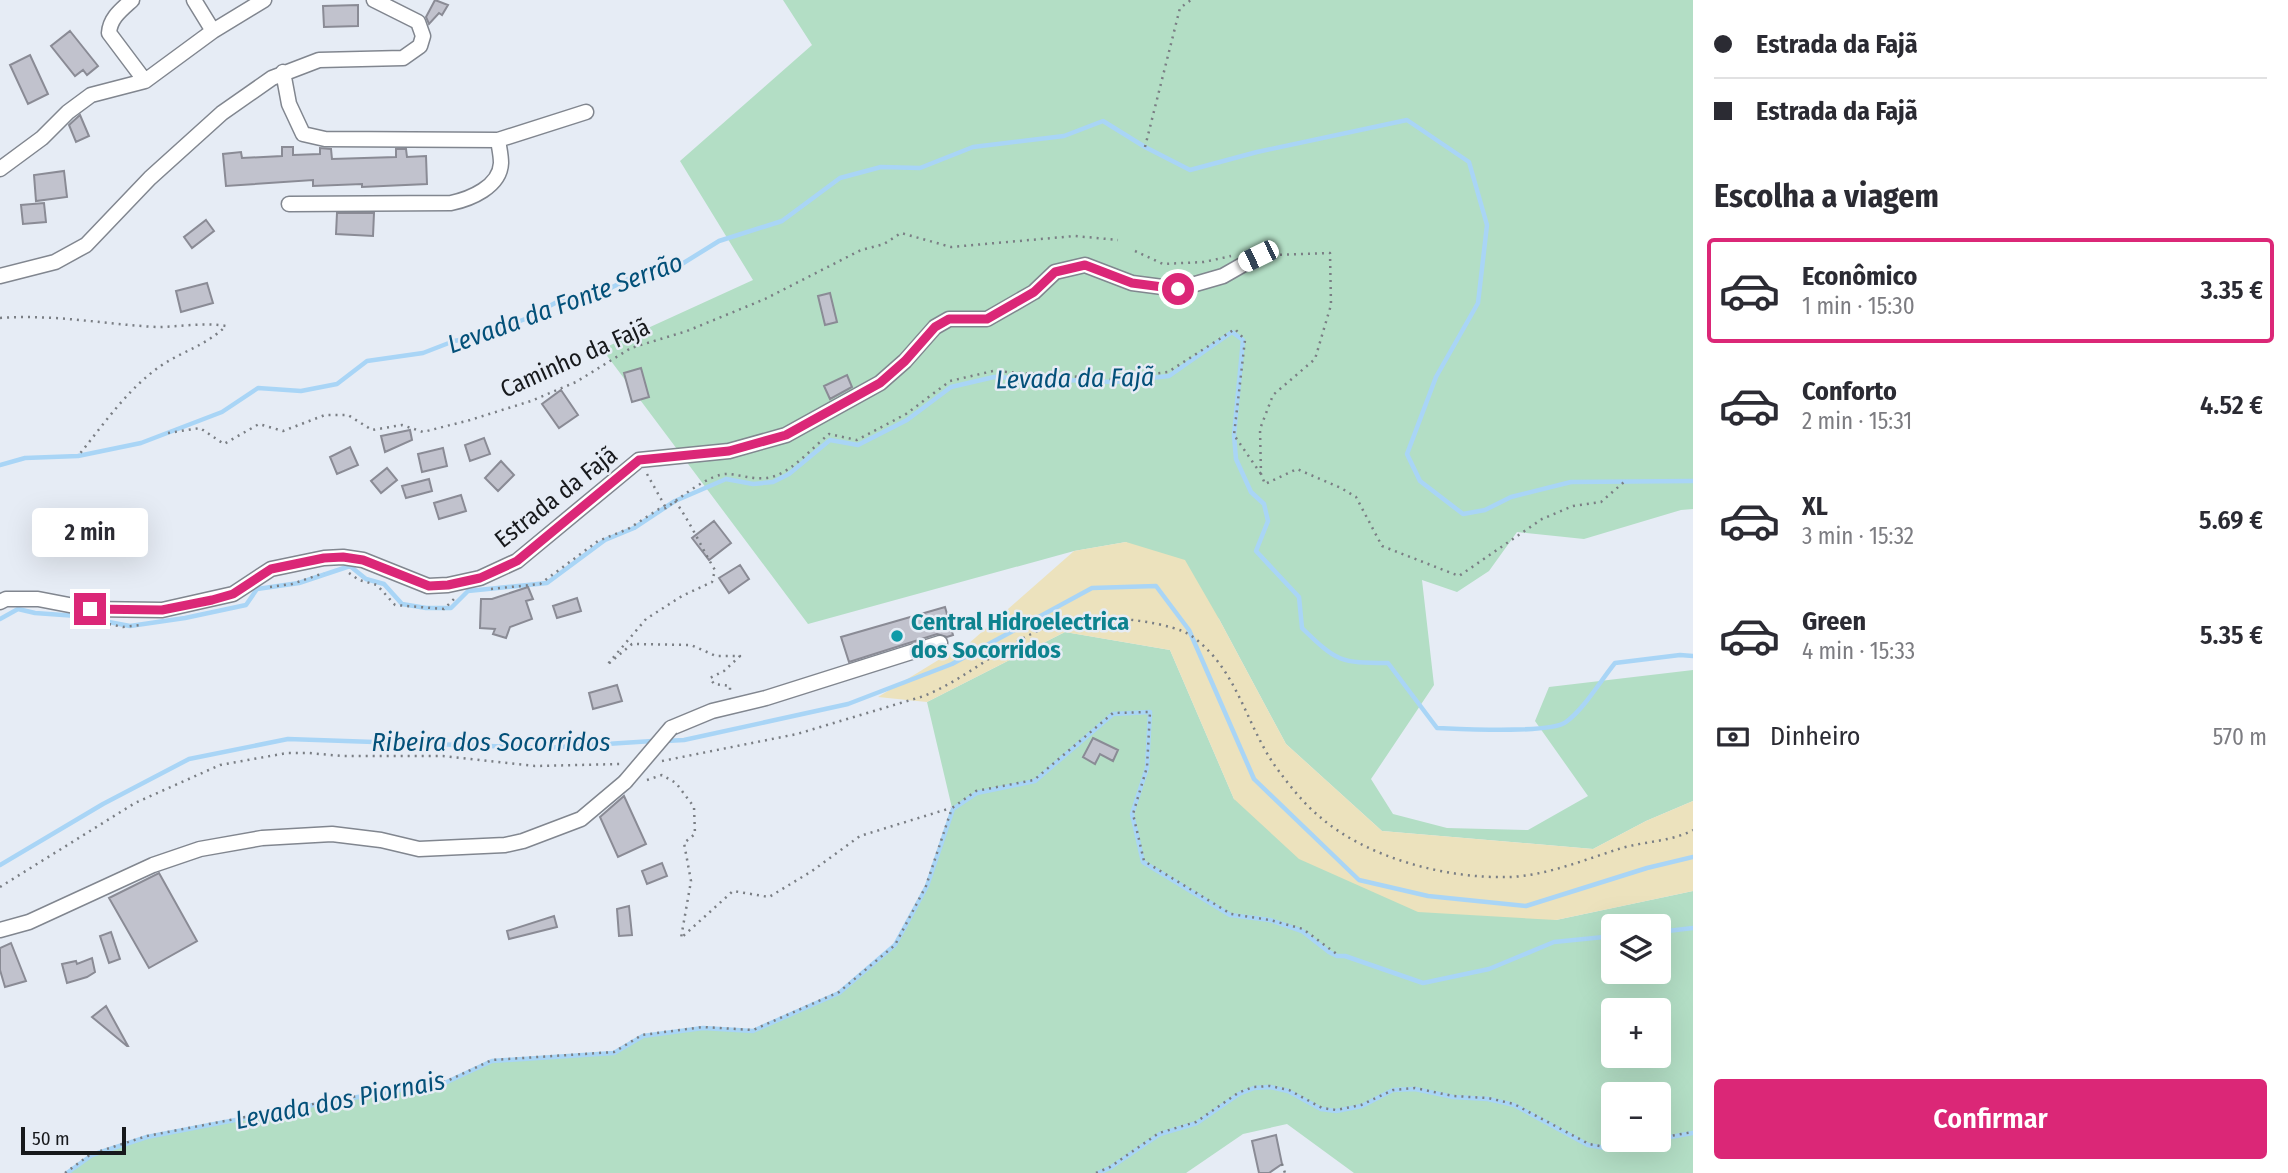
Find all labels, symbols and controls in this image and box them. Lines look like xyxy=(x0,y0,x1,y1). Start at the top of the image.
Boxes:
text: Estrada da Fajã xyxy=(1756,29,1918,60)
text: Estrada da Fajã xyxy=(1756,96,1918,127)
text: Escolha a viagem xyxy=(1714,177,1939,215)
car xyxy=(1235,237,1282,275)
water label: Levada da Fonte Serrão xyxy=(443,247,687,360)
icon: car xyxy=(1718,259,1781,322)
text: Econômico xyxy=(1802,261,1917,292)
route start xyxy=(1162,273,1194,305)
text: 3.35 € xyxy=(2200,275,2263,306)
text: 1 min · 15:30 xyxy=(1802,292,1915,320)
street label: Caminho da Fajã xyxy=(496,313,654,403)
water label: Levada da Fajã xyxy=(995,362,1155,395)
icon: car xyxy=(1718,374,1781,437)
text: Conforto xyxy=(1802,376,1897,407)
text: 4.52 € xyxy=(2200,390,2263,421)
text: 2 min · 15:31 xyxy=(1802,407,1912,435)
street label: Estrada da Fajã xyxy=(489,441,623,553)
icon: car xyxy=(1718,489,1781,552)
text: XL xyxy=(1802,491,1828,522)
text: 5.69 € xyxy=(2199,505,2263,536)
callout: 2 min xyxy=(32,508,148,556)
text: 2 min xyxy=(64,518,116,546)
text: 3 min · 15:32 xyxy=(1802,522,1914,550)
route end xyxy=(74,593,106,625)
icon: car xyxy=(1718,604,1781,667)
text: Green xyxy=(1802,606,1866,637)
place label: Central Hidroelectrica dos Socorridos xyxy=(911,608,1129,664)
text: 5.35 € xyxy=(2200,620,2263,651)
marker: Central Hidroelectrica dos Socorridos xyxy=(889,628,905,644)
text: 4 min · 15:33 xyxy=(1802,637,1915,665)
icon: cash xyxy=(1714,718,1752,756)
text: Dinheiro xyxy=(1770,721,1860,752)
text: 570 m xyxy=(2213,723,2267,751)
water label: Ribeira dos Socorridos xyxy=(372,727,610,758)
map controls xyxy=(1601,914,1671,1152)
button: layers xyxy=(1601,914,1671,984)
button: + xyxy=(1601,998,1671,1068)
water label: Levada dos Piornais xyxy=(233,1065,448,1136)
button: Confirmar xyxy=(1714,1079,2267,1159)
button: − xyxy=(1601,1082,1671,1152)
scale bar xyxy=(21,1124,126,1156)
text: 50 m xyxy=(32,1127,70,1150)

